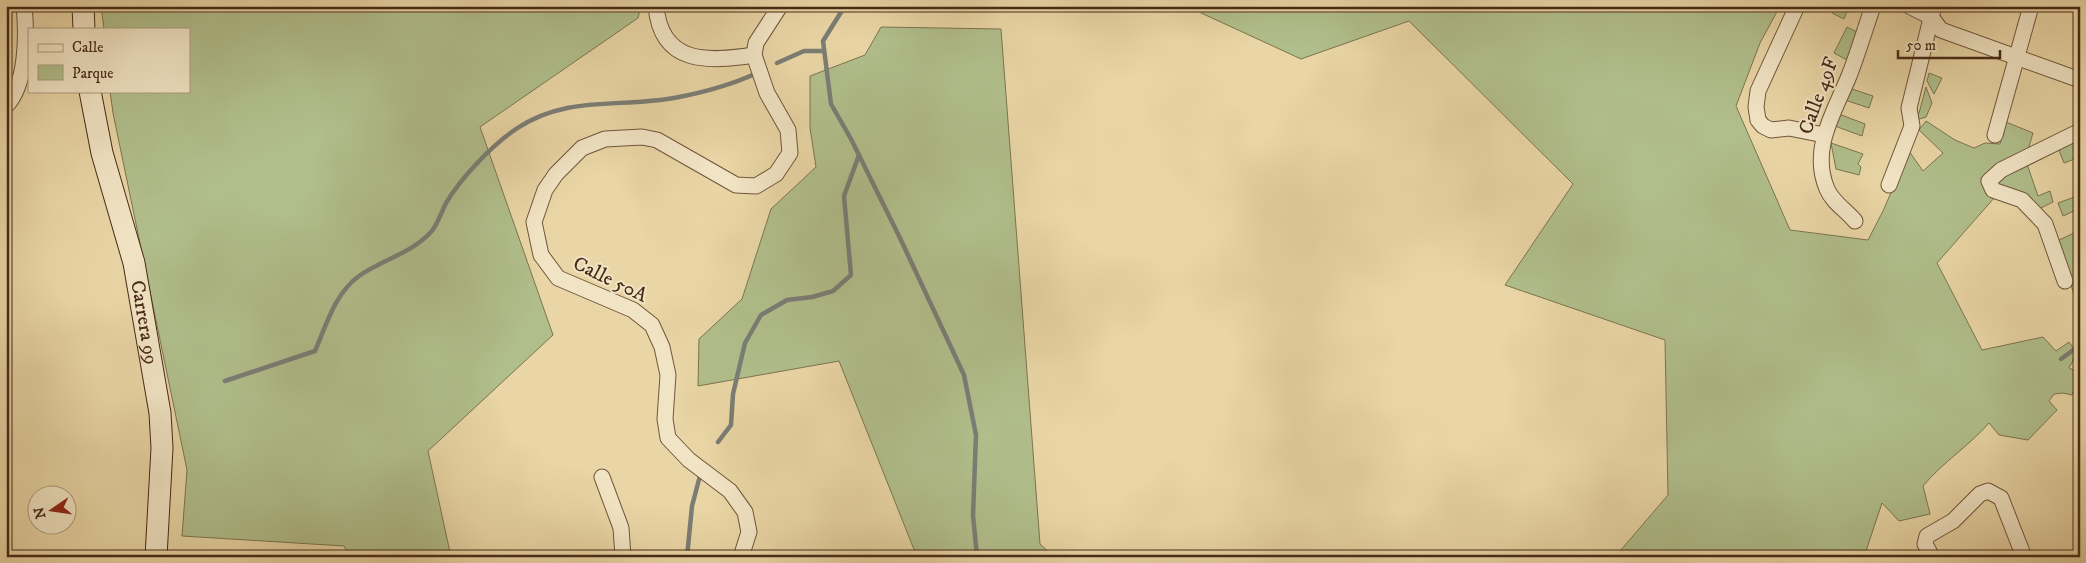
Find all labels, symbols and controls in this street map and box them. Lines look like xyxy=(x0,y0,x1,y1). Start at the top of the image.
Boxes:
legend xyxy=(28,28,190,92)
scale bar xyxy=(1898,28,2001,60)
text: 50 m xyxy=(1906,36,1936,55)
text: Calle xyxy=(72,38,104,57)
street label: Calle 49F xyxy=(1794,54,1844,138)
text: Parque xyxy=(72,64,113,83)
street label: Calle 50A xyxy=(569,251,652,309)
street label: Carrera 99 xyxy=(125,278,164,367)
north arrow xyxy=(28,486,78,536)
text: N xyxy=(30,505,50,520)

